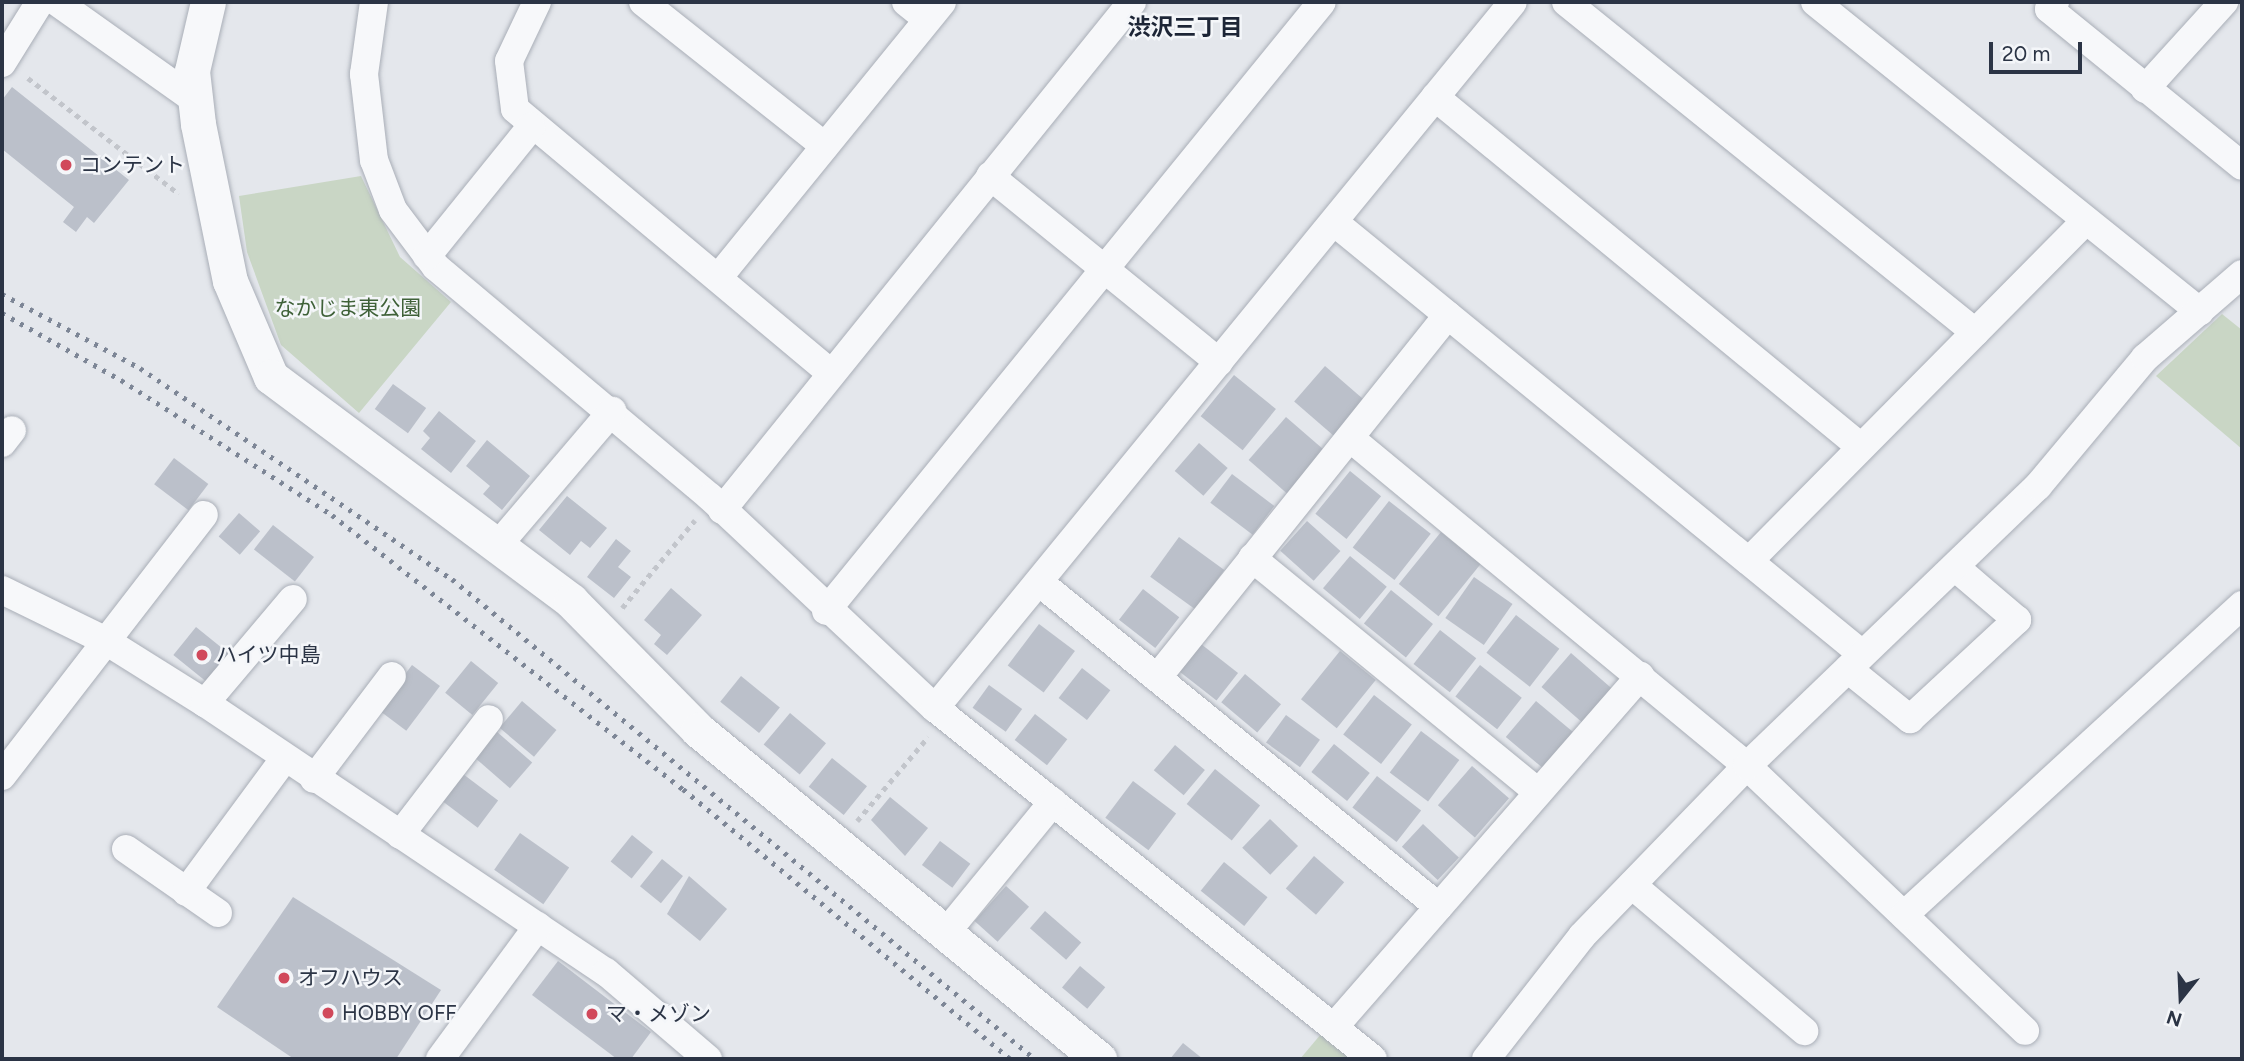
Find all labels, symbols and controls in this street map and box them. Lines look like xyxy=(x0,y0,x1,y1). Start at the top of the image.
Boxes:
district label: 渋沢三丁目 xyxy=(1128,13,1242,41)
scale bar xyxy=(1992,28,2085,72)
text: 20 m xyxy=(2002,41,2050,66)
place label: コンテント xyxy=(80,152,185,178)
marker: コンテント xyxy=(58,157,74,173)
park label: なかじま東公園 xyxy=(275,295,421,321)
place label: ハイツ中島 xyxy=(216,642,321,668)
marker: ハイツ中島 xyxy=(194,647,210,663)
north arrow xyxy=(2146,963,2216,1033)
place label: オフハウス xyxy=(298,965,403,991)
marker: オフハウス xyxy=(276,970,292,986)
place label: HOBBY OFF xyxy=(342,1000,457,1026)
place label: マ・メゾン xyxy=(606,1001,711,1027)
marker: HOBBY OFF xyxy=(320,1005,336,1021)
text: N xyxy=(2164,1005,2185,1032)
marker: マ・メゾン xyxy=(584,1006,600,1022)

